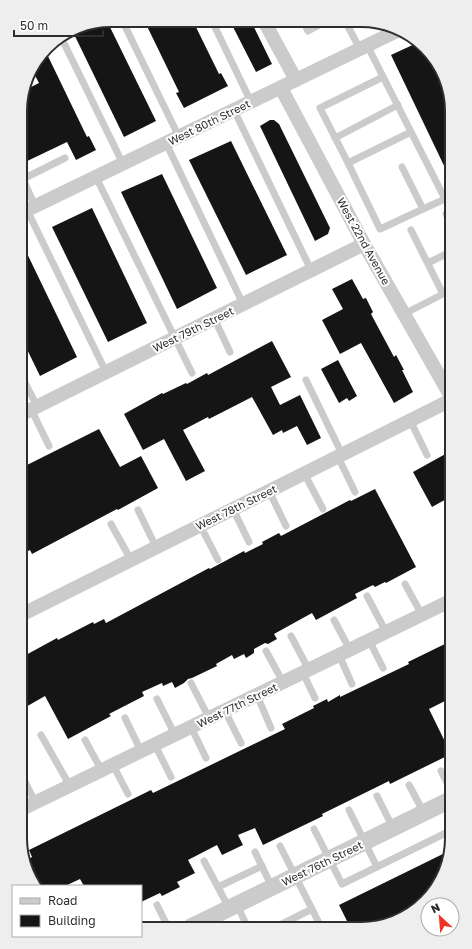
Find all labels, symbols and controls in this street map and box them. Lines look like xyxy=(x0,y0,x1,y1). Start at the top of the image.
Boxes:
scale bar xyxy=(14,12,103,38)
text: 50 m xyxy=(20,18,48,33)
street label: West 80th Street xyxy=(166,97,252,147)
street label: West 22nd Avenue xyxy=(335,195,393,287)
street label: West 79th Street xyxy=(150,304,236,354)
street label: West 78th Street xyxy=(193,482,279,532)
street label: West 77th Street xyxy=(195,680,279,730)
street label: West 76th Street xyxy=(279,838,365,888)
legend xyxy=(12,885,142,937)
text: Road xyxy=(48,893,77,908)
north arrow xyxy=(420,897,460,937)
text: N xyxy=(429,900,442,915)
text: Building xyxy=(48,913,96,928)

